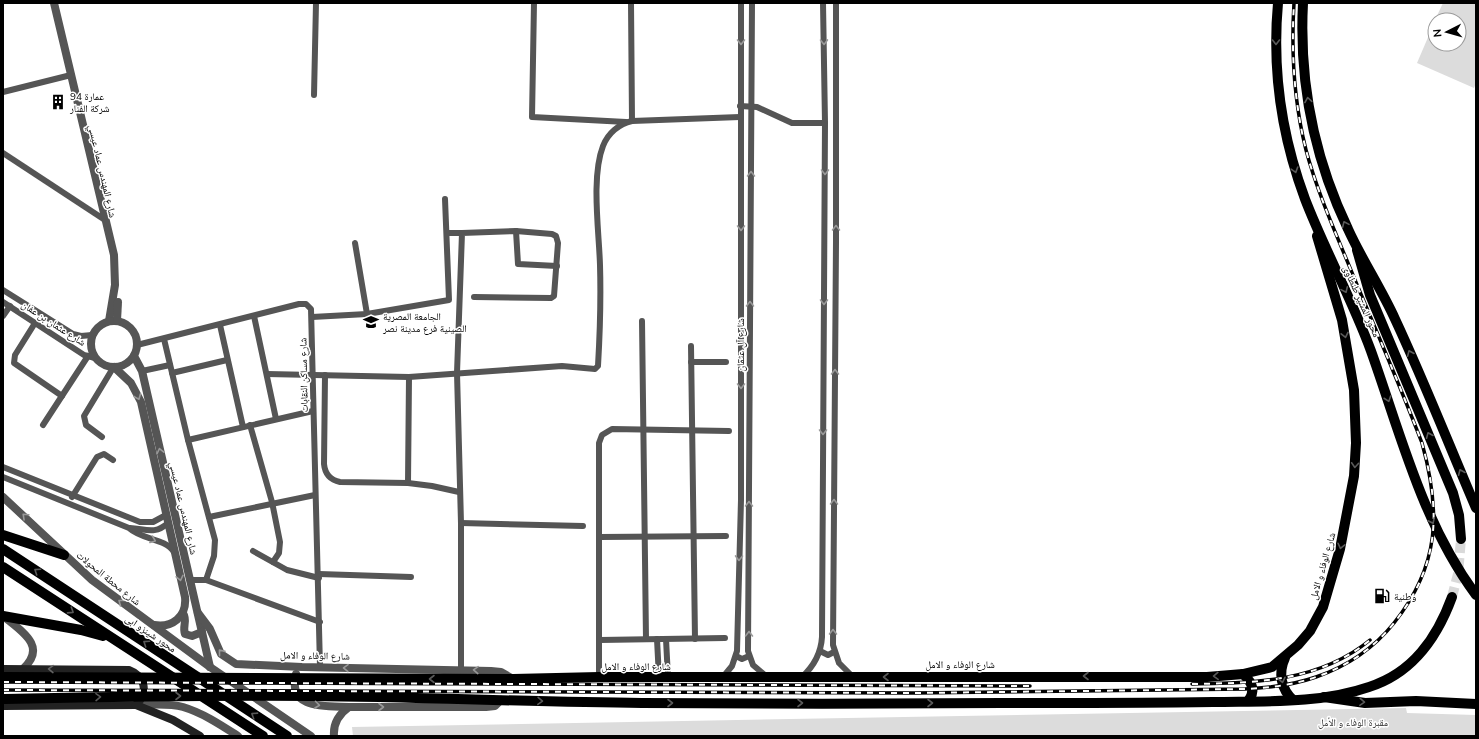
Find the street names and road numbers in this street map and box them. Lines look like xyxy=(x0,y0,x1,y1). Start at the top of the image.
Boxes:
street label: شارع المهندس عماد عيسي xyxy=(84,123,120,220)
street label: محور المشير طنطاوى xyxy=(1339,263,1383,340)
street label: شارع عثمان بن عفان xyxy=(19,298,89,350)
street label: شارع آل عثمان xyxy=(734,318,748,372)
street label: شارع مساكن النقابات xyxy=(296,337,312,412)
street label: شارع المهندس عماد عيسي xyxy=(165,460,201,557)
street label: شارع الوفاء و الامل xyxy=(1307,530,1339,602)
street label: شارع محطة المحولات xyxy=(73,548,144,609)
street label: محور شينزو ابى xyxy=(122,612,179,656)
street label: شارع الوفاء و الامل xyxy=(280,648,350,664)
street label: شارع الوفاء و الامل xyxy=(925,658,995,672)
street label: شارع الوفاء و الامل xyxy=(601,660,671,674)

